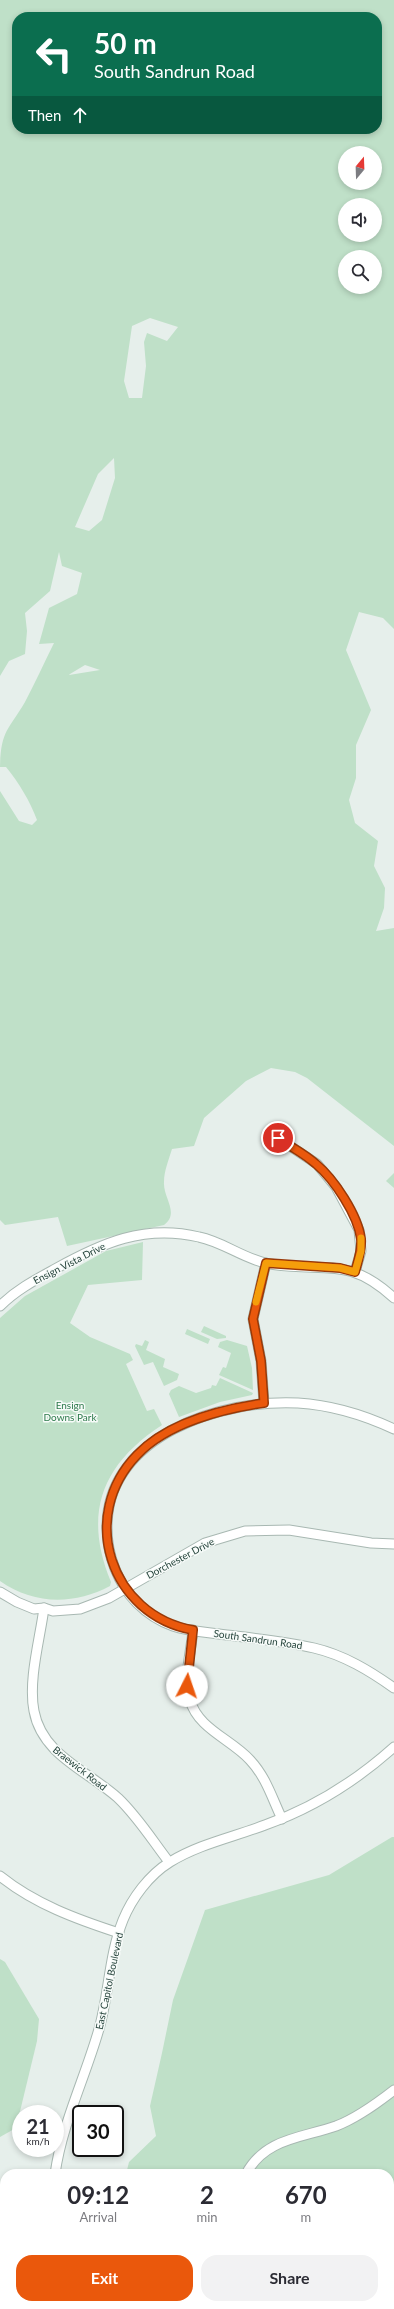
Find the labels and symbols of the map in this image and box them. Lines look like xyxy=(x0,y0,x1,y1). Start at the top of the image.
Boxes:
north arrow xyxy=(338,146,382,190)
pin xyxy=(261,1121,295,1155)
street label: Ensign Vista Drive xyxy=(31,1240,107,1286)
park label: Ensign Downs Park xyxy=(44,1399,97,1423)
street label: Dorchester Drive xyxy=(144,1535,216,1581)
street label: South Sandrun Road xyxy=(213,1627,303,1651)
position arrow xyxy=(166,1665,208,1707)
street label: Braewick Road xyxy=(51,1743,109,1793)
street label: East Capitol Boulevard xyxy=(93,1931,125,2031)
speed limit sign: 30 xyxy=(72,2105,124,2157)

